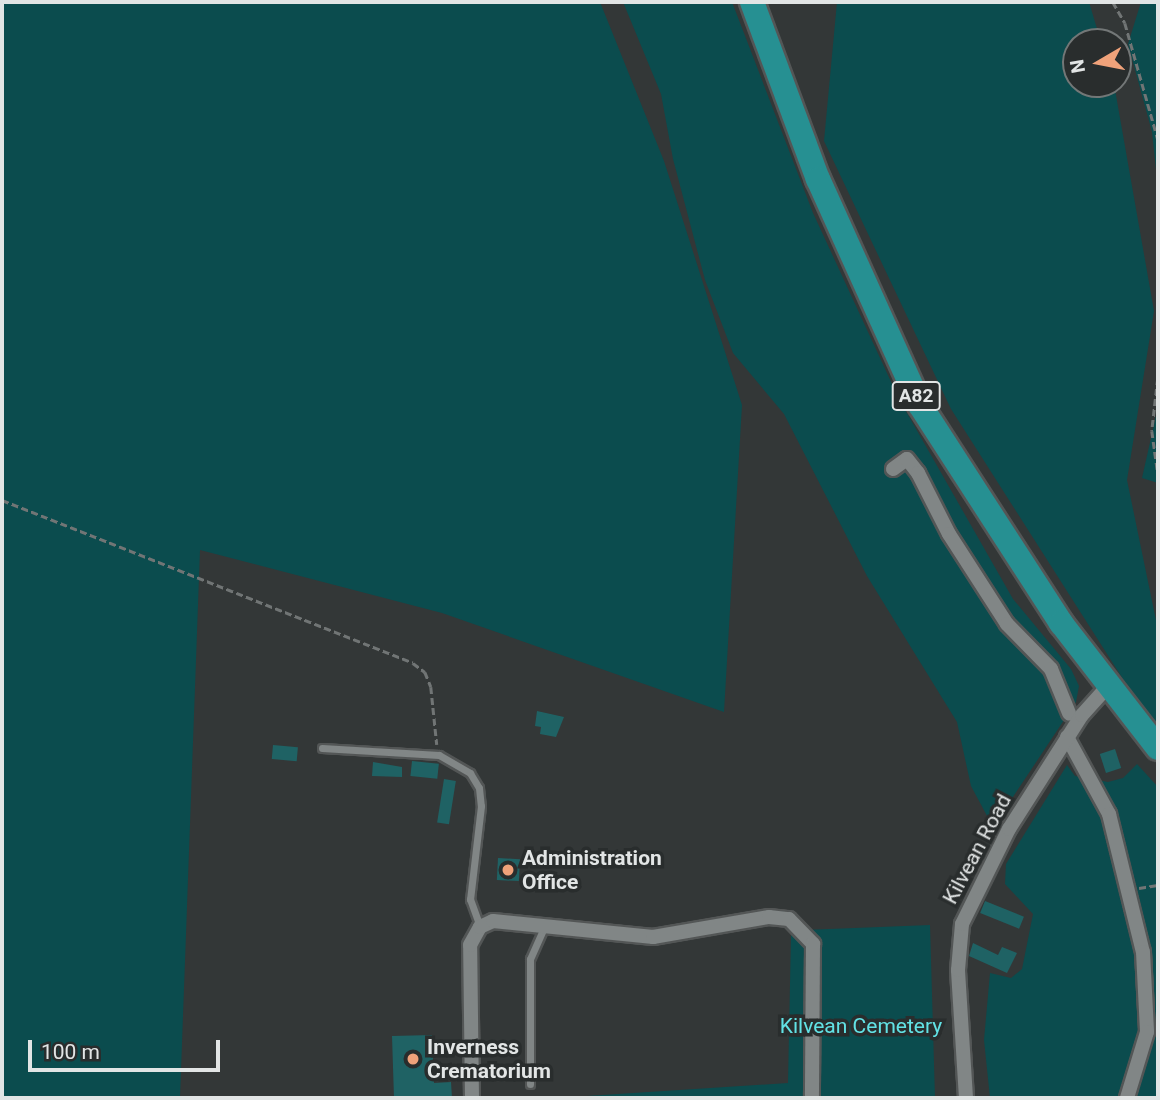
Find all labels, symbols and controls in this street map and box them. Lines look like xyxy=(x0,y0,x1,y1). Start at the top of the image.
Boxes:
north arrow xyxy=(1062,28,1132,98)
text: N xyxy=(1065,58,1090,75)
road number: A82 xyxy=(892,380,940,412)
street label: Kilvean Road xyxy=(937,790,1017,908)
place label: Administration Office xyxy=(522,845,662,895)
marker: Administration Office xyxy=(500,862,516,878)
park label: Kilvean Cemetery xyxy=(780,1013,942,1039)
scale bar xyxy=(32,1026,224,1070)
place label: Inverness Crematorium xyxy=(427,1034,551,1084)
text: 100 m xyxy=(41,1040,100,1064)
marker: Inverness Crematorium xyxy=(405,1051,421,1067)

